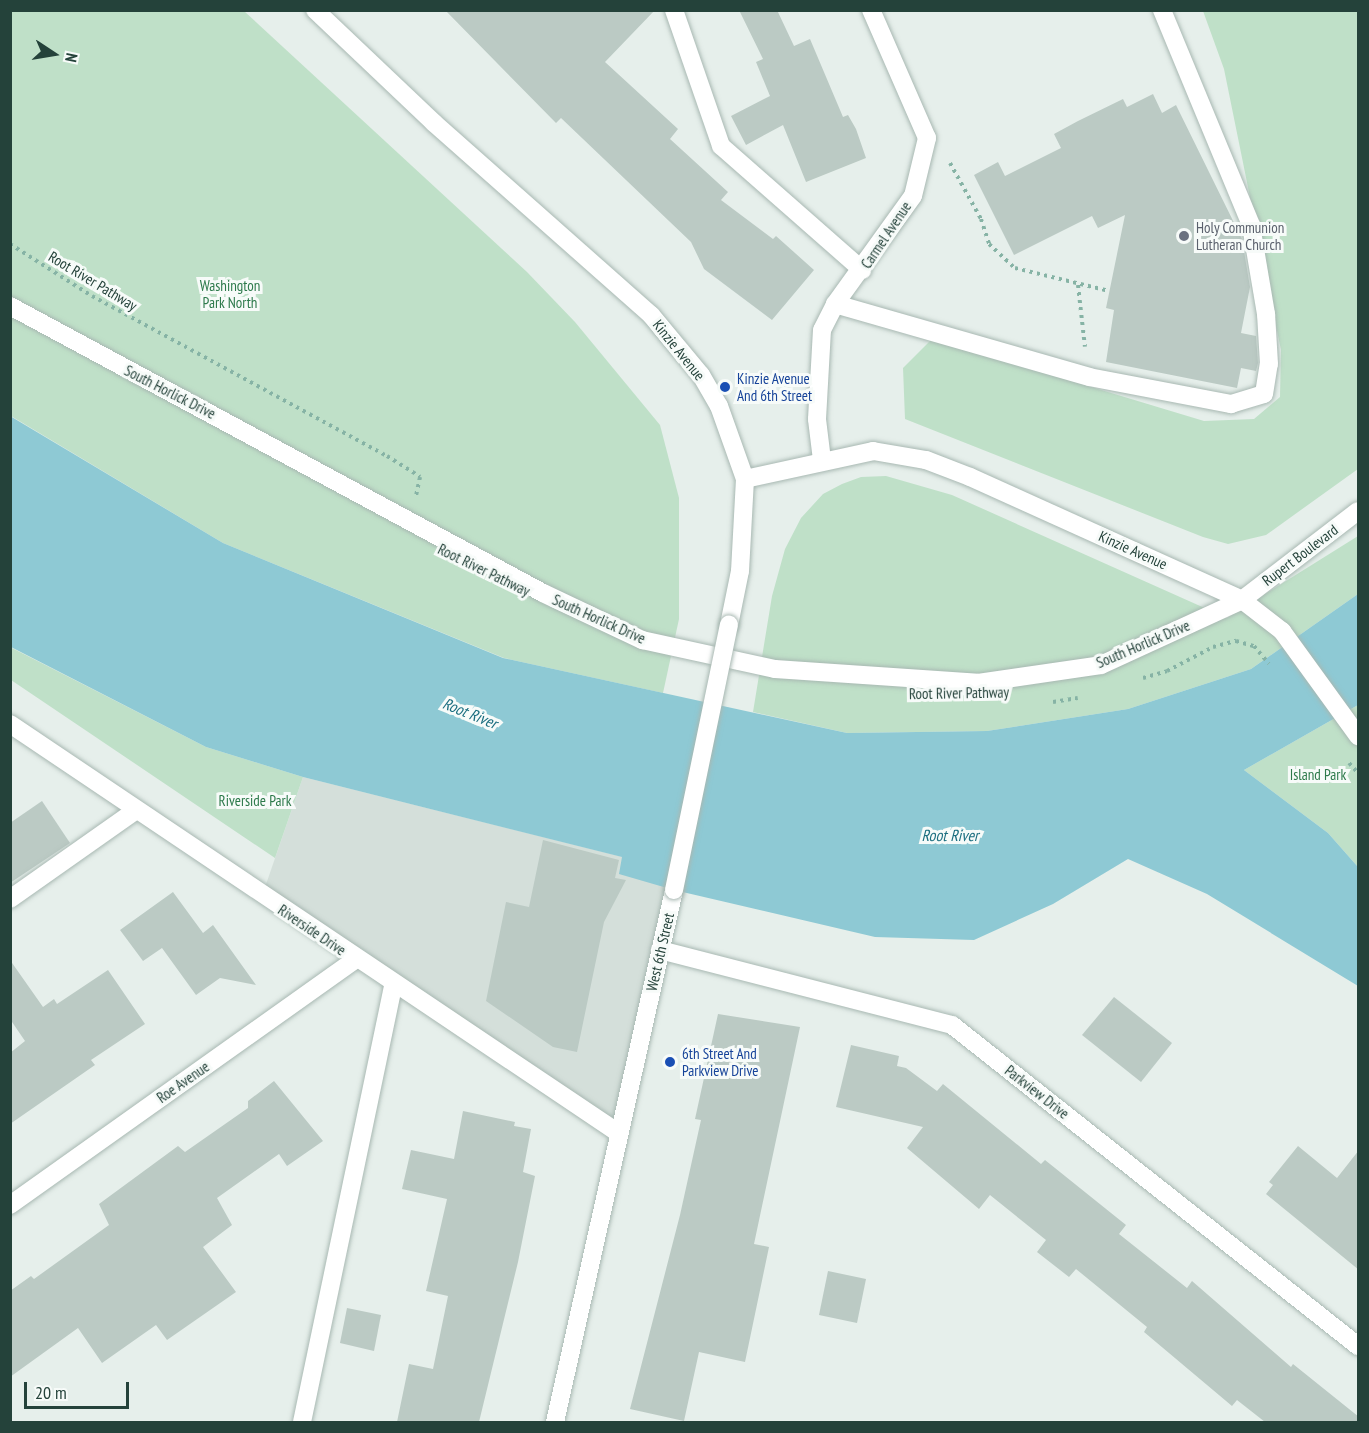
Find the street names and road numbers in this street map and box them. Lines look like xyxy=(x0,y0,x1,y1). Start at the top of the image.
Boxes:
street label: Carmel Avenue xyxy=(857,198,915,272)
street label: Root River Pathway xyxy=(45,247,141,315)
street label: Kinzie Avenue xyxy=(649,316,709,384)
street label: South Horlick Drive xyxy=(121,361,219,423)
street label: Rupert Boulevard xyxy=(1259,521,1341,589)
street label: Kinzie Avenue xyxy=(1096,527,1170,573)
street label: Root River Pathway xyxy=(435,540,533,600)
street label: South Horlick Drive xyxy=(550,590,648,648)
street label: South Horlick Drive xyxy=(1093,616,1193,672)
street label: Root River Pathway xyxy=(909,683,1009,703)
street label: Riverside Drive xyxy=(275,901,349,959)
street label: West 6th Street xyxy=(642,911,678,993)
street label: Roe Avenue xyxy=(153,1057,213,1107)
street label: Parkview Drive xyxy=(1001,1061,1073,1123)

